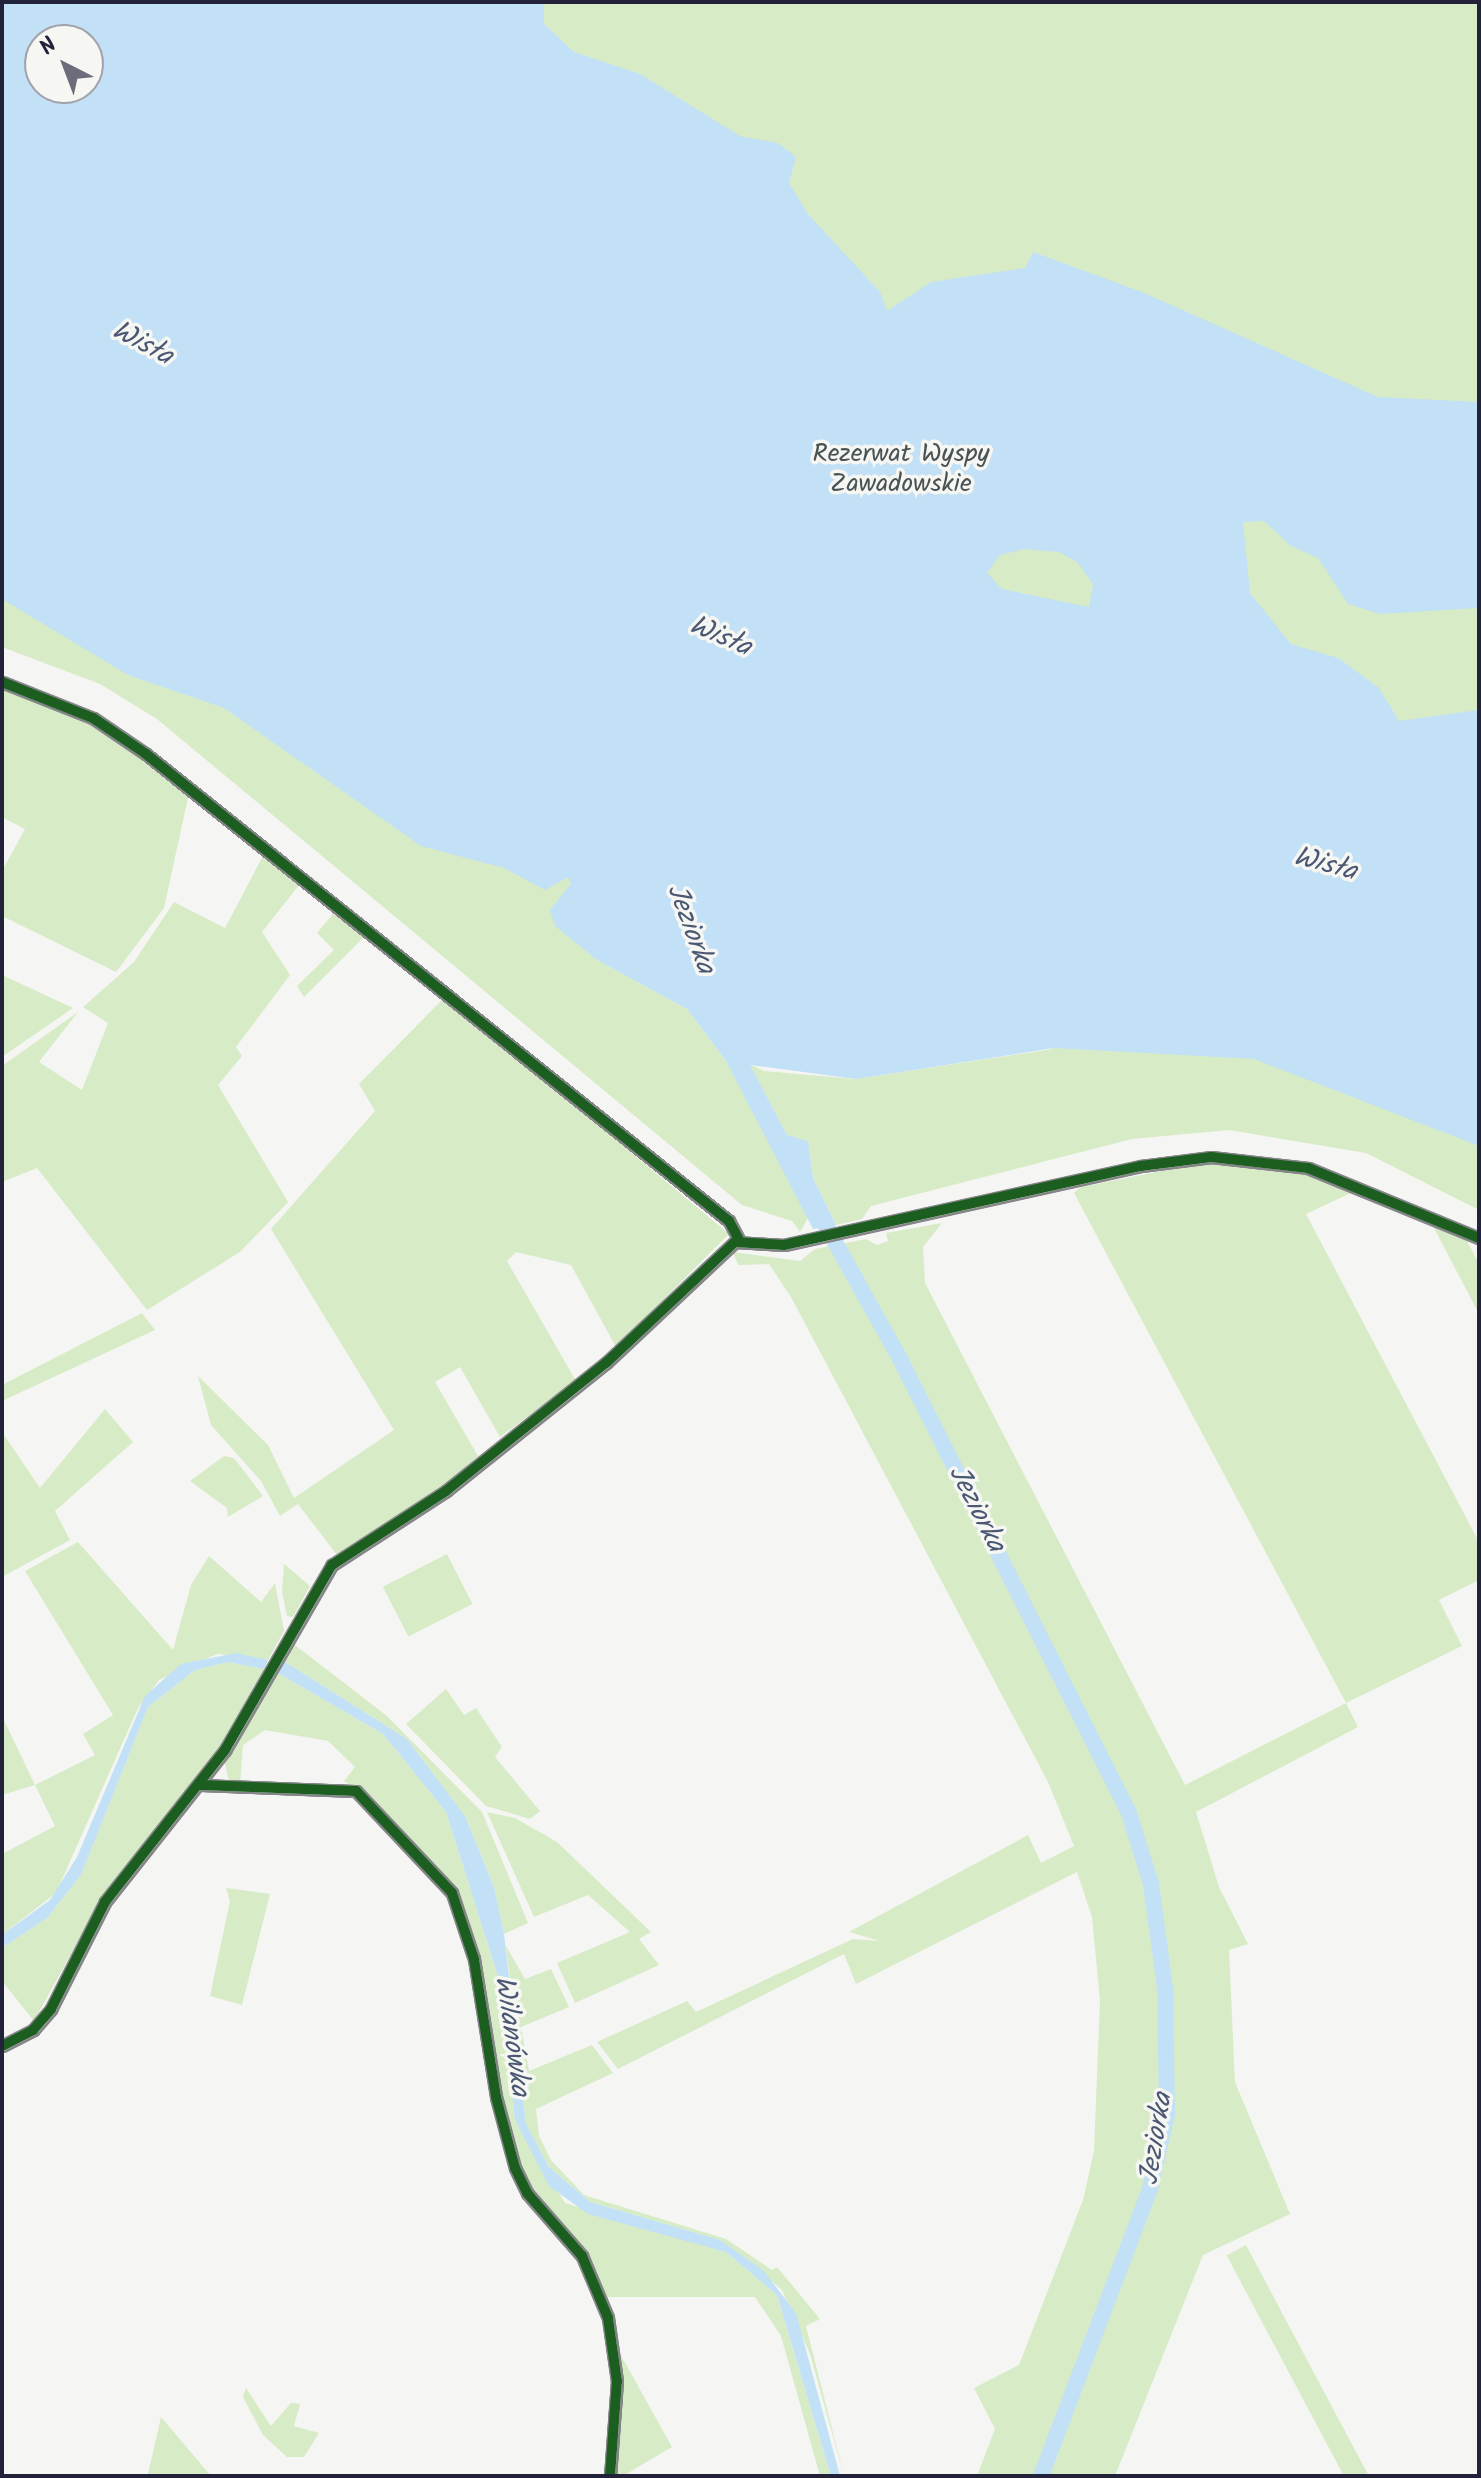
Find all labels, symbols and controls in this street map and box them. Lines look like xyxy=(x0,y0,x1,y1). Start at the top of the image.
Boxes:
north arrow xyxy=(24,24,104,104)
text: N xyxy=(32,30,66,65)
water label: Wisła xyxy=(106,314,178,374)
park label: Rezerwat Wyspy Zawadowskie xyxy=(812,439,990,500)
water label: Wisła xyxy=(684,609,756,665)
water label: Wisła xyxy=(1290,841,1360,889)
water label: Jeziorka xyxy=(658,880,722,978)
water label: Jeziorka xyxy=(940,1460,1012,1558)
water label: Wilanówka xyxy=(486,1974,536,2098)
water label: Jeziorka xyxy=(1133,2090,1181,2188)

